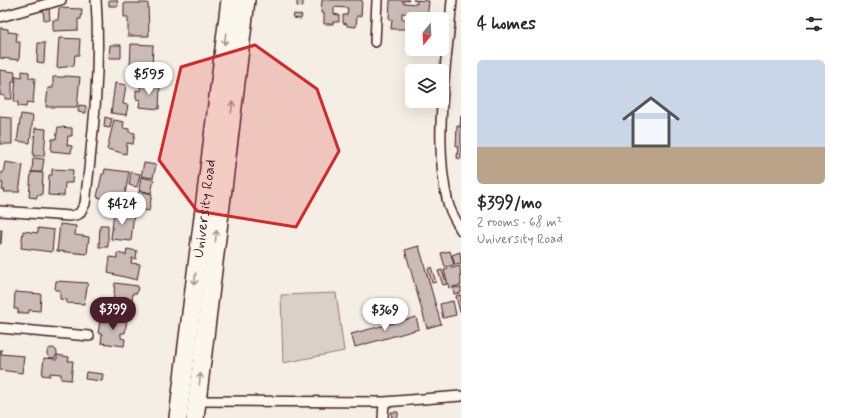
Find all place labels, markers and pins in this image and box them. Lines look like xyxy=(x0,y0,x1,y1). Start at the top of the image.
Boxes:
pin: $595 xyxy=(125,62,173,96)
pin: $424 xyxy=(98,192,146,226)
pin: $399 xyxy=(89,297,137,331)
pin: $369 xyxy=(361,298,409,332)

